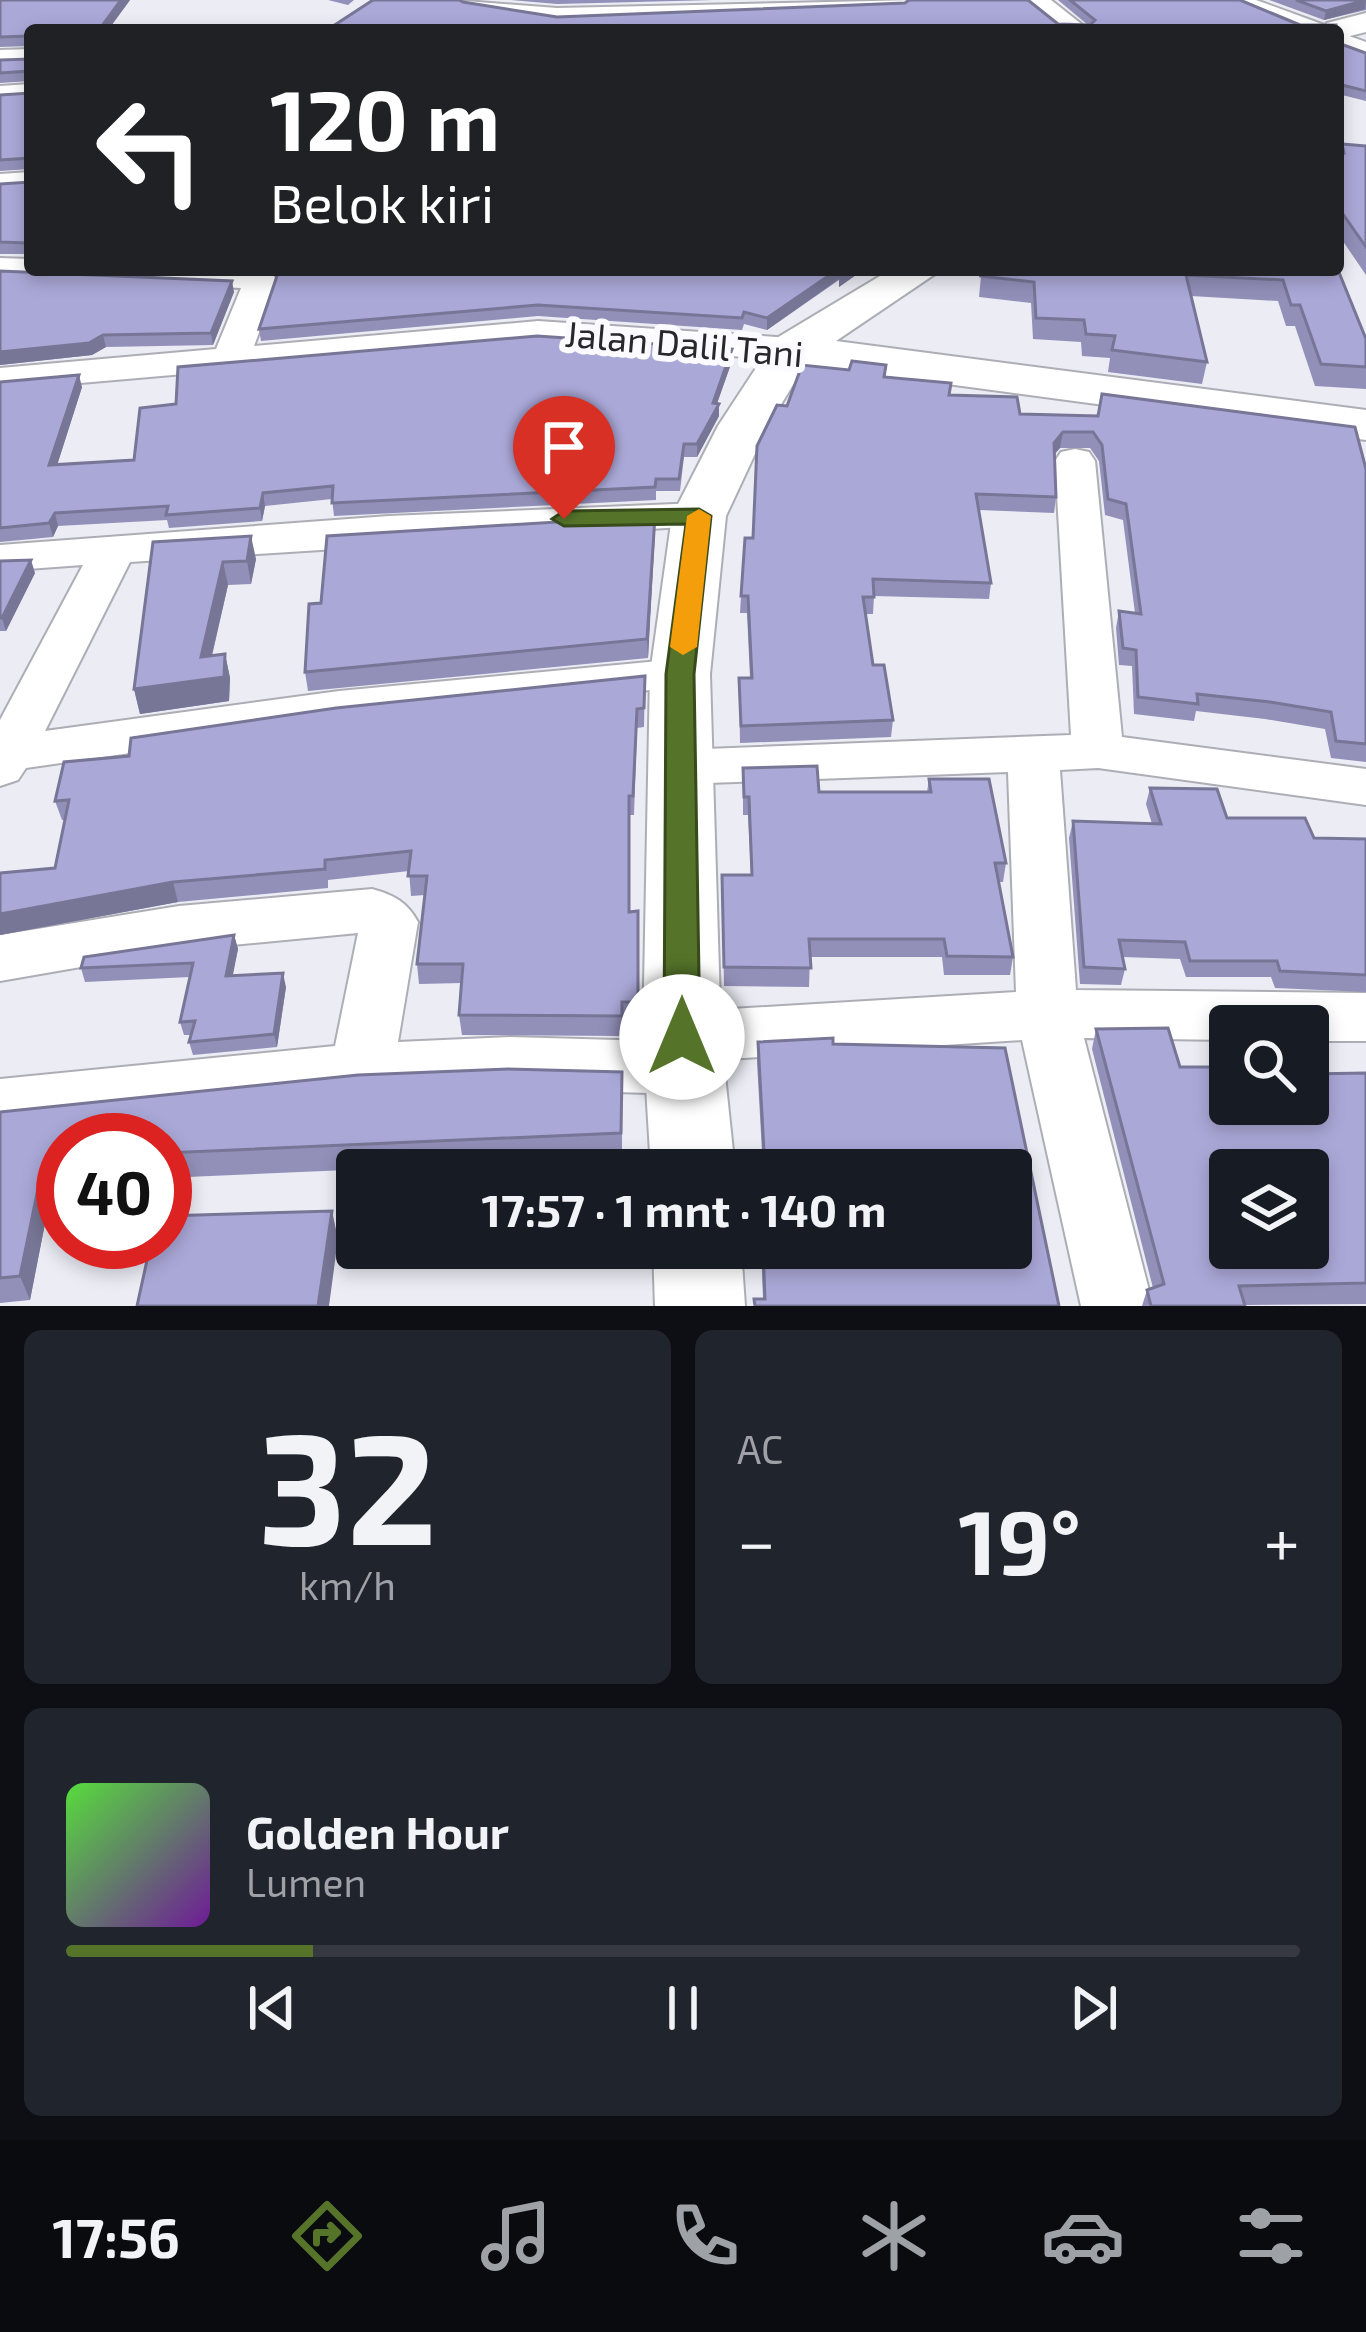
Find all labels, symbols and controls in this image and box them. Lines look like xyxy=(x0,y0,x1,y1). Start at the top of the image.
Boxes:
text: 120 m xyxy=(270,67,500,168)
icon: left xyxy=(72,72,228,228)
text: Belok kiri xyxy=(270,169,494,234)
street label: Jalan Dalil Tani xyxy=(563,311,805,374)
pin xyxy=(513,396,615,519)
icon: arrive xyxy=(531,414,597,480)
position arrow xyxy=(619,974,745,1100)
map controls xyxy=(1209,1005,1329,1269)
button: search xyxy=(1209,1005,1329,1125)
speed limit sign: 40 xyxy=(36,1113,192,1269)
button: layers xyxy=(1209,1149,1329,1269)
text: 17:57 · 1 mnt · 140 m xyxy=(481,1182,887,1236)
text: 32 xyxy=(258,1389,437,1576)
text: AC xyxy=(737,1425,783,1472)
text: 19° xyxy=(958,1485,1081,1593)
text: − xyxy=(737,1500,776,1579)
text: + xyxy=(1264,1500,1300,1579)
text: km/h xyxy=(299,1561,396,1608)
text: Golden Hour xyxy=(246,1804,509,1858)
text: Lumen xyxy=(246,1858,366,1905)
icon: previous xyxy=(239,1975,305,2041)
icon: pause xyxy=(650,1975,716,2041)
icon: next xyxy=(1061,1975,1127,2041)
icon: directions xyxy=(285,2194,369,2278)
icon: music xyxy=(474,2194,558,2278)
icon: phone xyxy=(663,2194,747,2278)
icon: climate xyxy=(852,2194,936,2278)
icon: car xyxy=(1041,2194,1125,2278)
icon: filters xyxy=(1229,2194,1313,2278)
text: 17:56 xyxy=(52,2204,180,2269)

